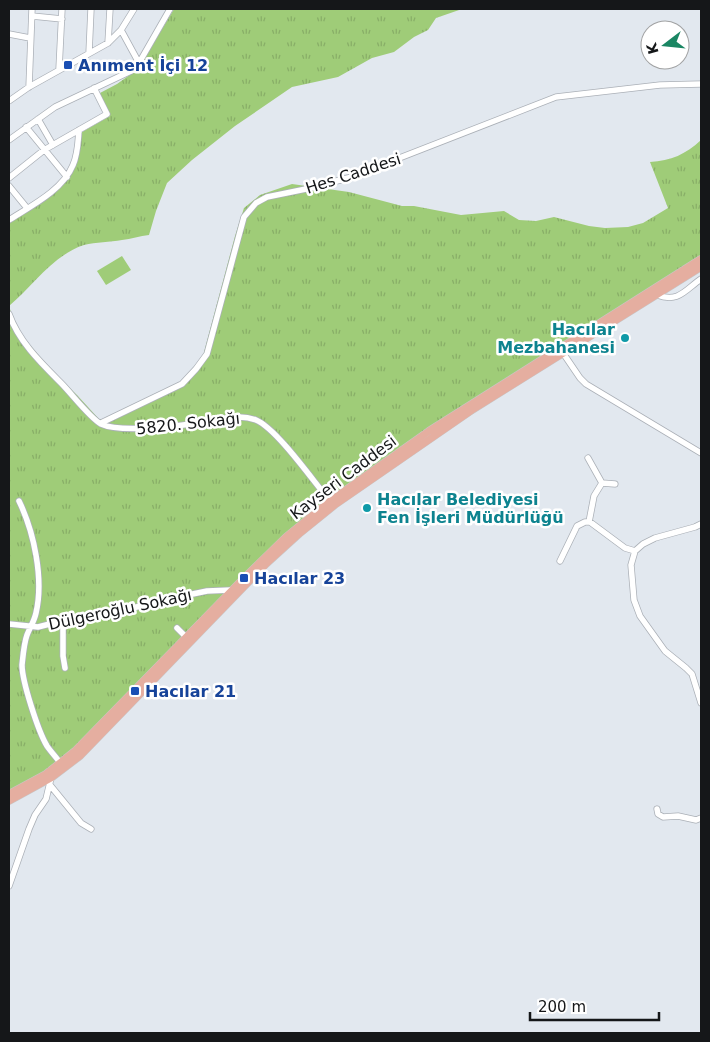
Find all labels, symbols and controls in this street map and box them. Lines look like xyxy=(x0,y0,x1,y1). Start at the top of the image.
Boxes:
north arrow xyxy=(640,20,690,70)
text: K xyxy=(643,40,662,56)
place label: Anıment İçi 12 xyxy=(78,56,208,75)
marker: Anıment İçi 12 xyxy=(62,59,74,71)
street label: Hes Caddesi xyxy=(303,149,403,198)
place label: Hacılar Mezbahanesi xyxy=(497,320,615,357)
marker: Hacılar Mezbahanesi xyxy=(619,332,631,344)
street label: 5820. Sokağı xyxy=(135,409,241,438)
street label: Kayseri Caddesi xyxy=(287,431,400,523)
place label: Hacılar Belediyesi Fen İşleri Müdürlüğü xyxy=(377,490,564,527)
marker: Hacılar Belediyesi Fen İşleri Müdürlüğü xyxy=(361,502,373,514)
place label: Hacılar 23 xyxy=(254,569,345,588)
marker: Hacılar 23 xyxy=(238,572,250,584)
street label: Dülgeroğlu Sokağı xyxy=(47,585,194,634)
place label: Hacılar 21 xyxy=(145,682,236,701)
marker: Hacılar 21 xyxy=(129,685,141,697)
scale bar xyxy=(530,990,659,1022)
text: 200 m xyxy=(538,998,586,1016)

